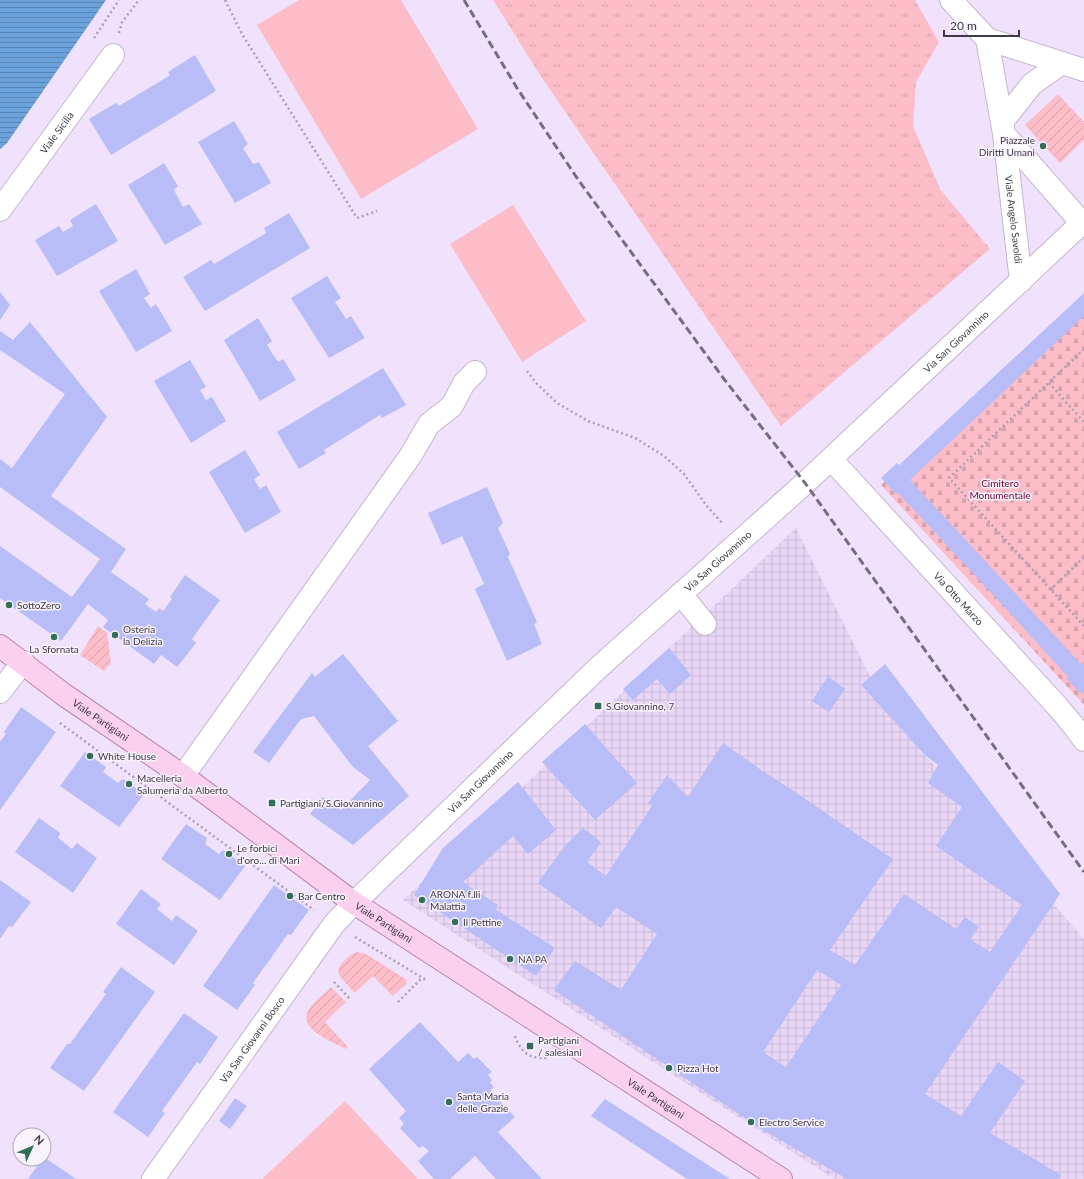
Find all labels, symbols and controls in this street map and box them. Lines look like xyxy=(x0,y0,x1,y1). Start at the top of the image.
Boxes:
scale bar xyxy=(944,12,1019,38)
text: 20 m xyxy=(950,18,977,33)
street label: Viale Sicilia xyxy=(37,109,76,156)
place label: Piazzale Diritti Umani xyxy=(979,134,1035,158)
marker: Piazzale Diritti Umani xyxy=(1038,141,1048,151)
street label: Viale Angelo Savoldi xyxy=(1003,175,1025,264)
street label: Via San Giovannino xyxy=(921,308,991,375)
park label: Cimitero Monumentale xyxy=(969,477,1031,501)
street label: Via San Giovannino xyxy=(682,528,754,594)
street label: Via Otto Marzo xyxy=(931,569,986,628)
place label: SottoZero xyxy=(17,599,61,611)
marker: SottoZero xyxy=(4,600,14,610)
place label: Osteria la Delizia xyxy=(123,623,162,647)
marker: Osteria la Delizia xyxy=(110,630,120,640)
marker: La Sfornata xyxy=(49,632,59,642)
place label: La Sfornata xyxy=(29,643,79,655)
street label: Viale Partigiani xyxy=(70,696,131,743)
place label: S.Giovannino, 7 xyxy=(606,700,674,712)
marker: S.Giovannino, 7 xyxy=(593,701,603,711)
street label: Via San Giovannino xyxy=(445,747,515,815)
place label: White House xyxy=(98,750,156,762)
marker: White House xyxy=(85,751,95,761)
place label: Macelleria Salumeria da Alberto xyxy=(137,772,228,796)
marker: Macelleria Salumeria da Alberto xyxy=(124,779,134,789)
place label: Partigiani/S.Giovannino xyxy=(280,797,384,809)
marker: Partigiani/S.Giovannino xyxy=(267,798,277,808)
place label: Le forbici d'oro... di Mari xyxy=(237,842,300,866)
marker: Le forbici d'oro... di Mari xyxy=(224,849,234,859)
place label: ARONA f.lli Malattia xyxy=(430,888,480,912)
place label: Bar Centro xyxy=(298,890,346,902)
marker: Bar Centro xyxy=(285,891,295,901)
marker: ARONA f.lli Malattia xyxy=(417,895,427,905)
street label: Viale Partigiani xyxy=(353,899,415,945)
place label: Il Pettine xyxy=(463,916,502,928)
marker: Il Pettine xyxy=(450,917,460,927)
place label: NA PA xyxy=(518,953,547,965)
marker: NA PA xyxy=(505,954,515,964)
street label: Via San Giovanni Bosco xyxy=(217,994,287,1085)
place label: Partigiani / salesiani xyxy=(538,1034,582,1058)
marker: Partigiani / salesiani xyxy=(525,1041,535,1051)
place label: Pizza Hot xyxy=(677,1062,719,1074)
marker: Pizza Hot xyxy=(664,1063,674,1073)
street label: Viale Partigiani xyxy=(625,1075,687,1121)
place label: Santa Maria delle Grazie xyxy=(457,1090,509,1114)
marker: Santa Maria delle Grazie xyxy=(444,1097,454,1107)
place label: Electro Service xyxy=(759,1116,824,1128)
marker: Electro Service xyxy=(746,1117,756,1127)
north arrow xyxy=(12,1127,52,1167)
text: N xyxy=(32,1132,47,1147)

